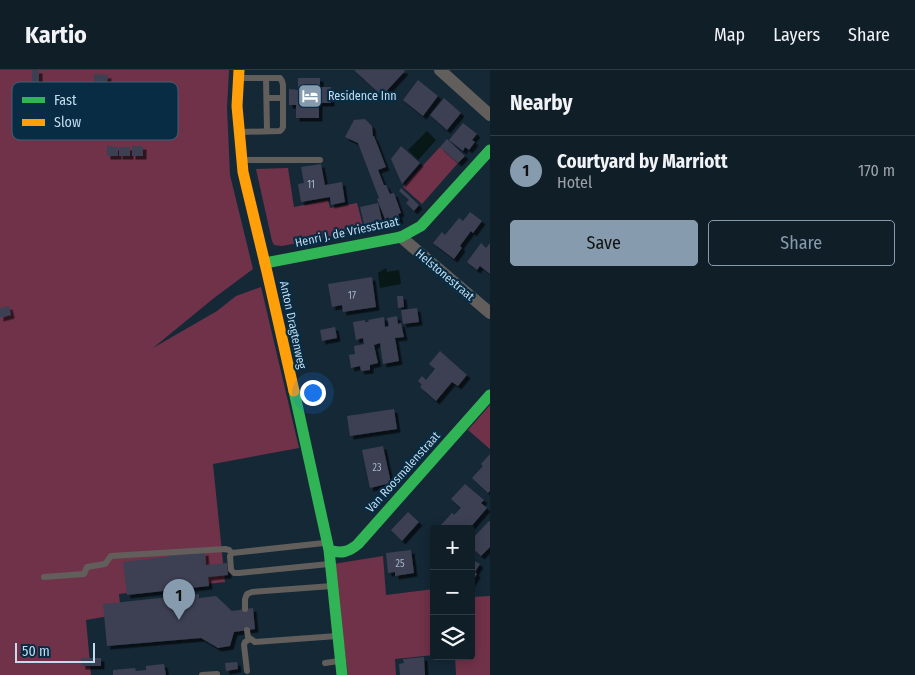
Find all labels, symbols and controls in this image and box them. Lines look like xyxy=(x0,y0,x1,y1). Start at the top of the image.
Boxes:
text: Kartio xyxy=(25,21,87,49)
text: Map xyxy=(714,24,745,46)
text: Layers xyxy=(773,24,820,46)
text: Share xyxy=(848,24,890,46)
legend xyxy=(12,82,178,140)
hotel icon: Residence Inn xyxy=(297,83,323,109)
place label: Residence Inn xyxy=(328,89,397,103)
text: Nearby xyxy=(510,90,572,116)
text: Fast xyxy=(54,92,77,109)
text: Slow xyxy=(54,114,81,131)
text: Courtyard by Marriott xyxy=(557,150,728,173)
text: 1 xyxy=(523,161,529,180)
text: 170 m xyxy=(858,161,895,180)
text: Hotel xyxy=(557,173,592,192)
house number: 11 xyxy=(307,179,315,191)
street label: Henri J. de Vriesstraat xyxy=(294,214,400,250)
button: Save xyxy=(510,220,698,266)
button: Share xyxy=(708,220,895,266)
street label: Helstonestraat xyxy=(413,246,477,304)
street label: Anton Dragtenweg xyxy=(277,280,309,371)
house number: 17 xyxy=(348,290,356,302)
your location xyxy=(300,380,326,406)
street label: Van Roosmalenstraat xyxy=(363,429,443,515)
house number: 23 xyxy=(373,462,382,474)
map controls xyxy=(430,525,475,660)
button: + xyxy=(430,525,475,570)
house number: 25 xyxy=(396,558,405,570)
button: − xyxy=(430,570,475,615)
pin: 1 xyxy=(163,579,195,620)
button: layers xyxy=(430,615,475,660)
scale bar xyxy=(15,640,95,663)
text: 50 m xyxy=(22,643,50,660)

